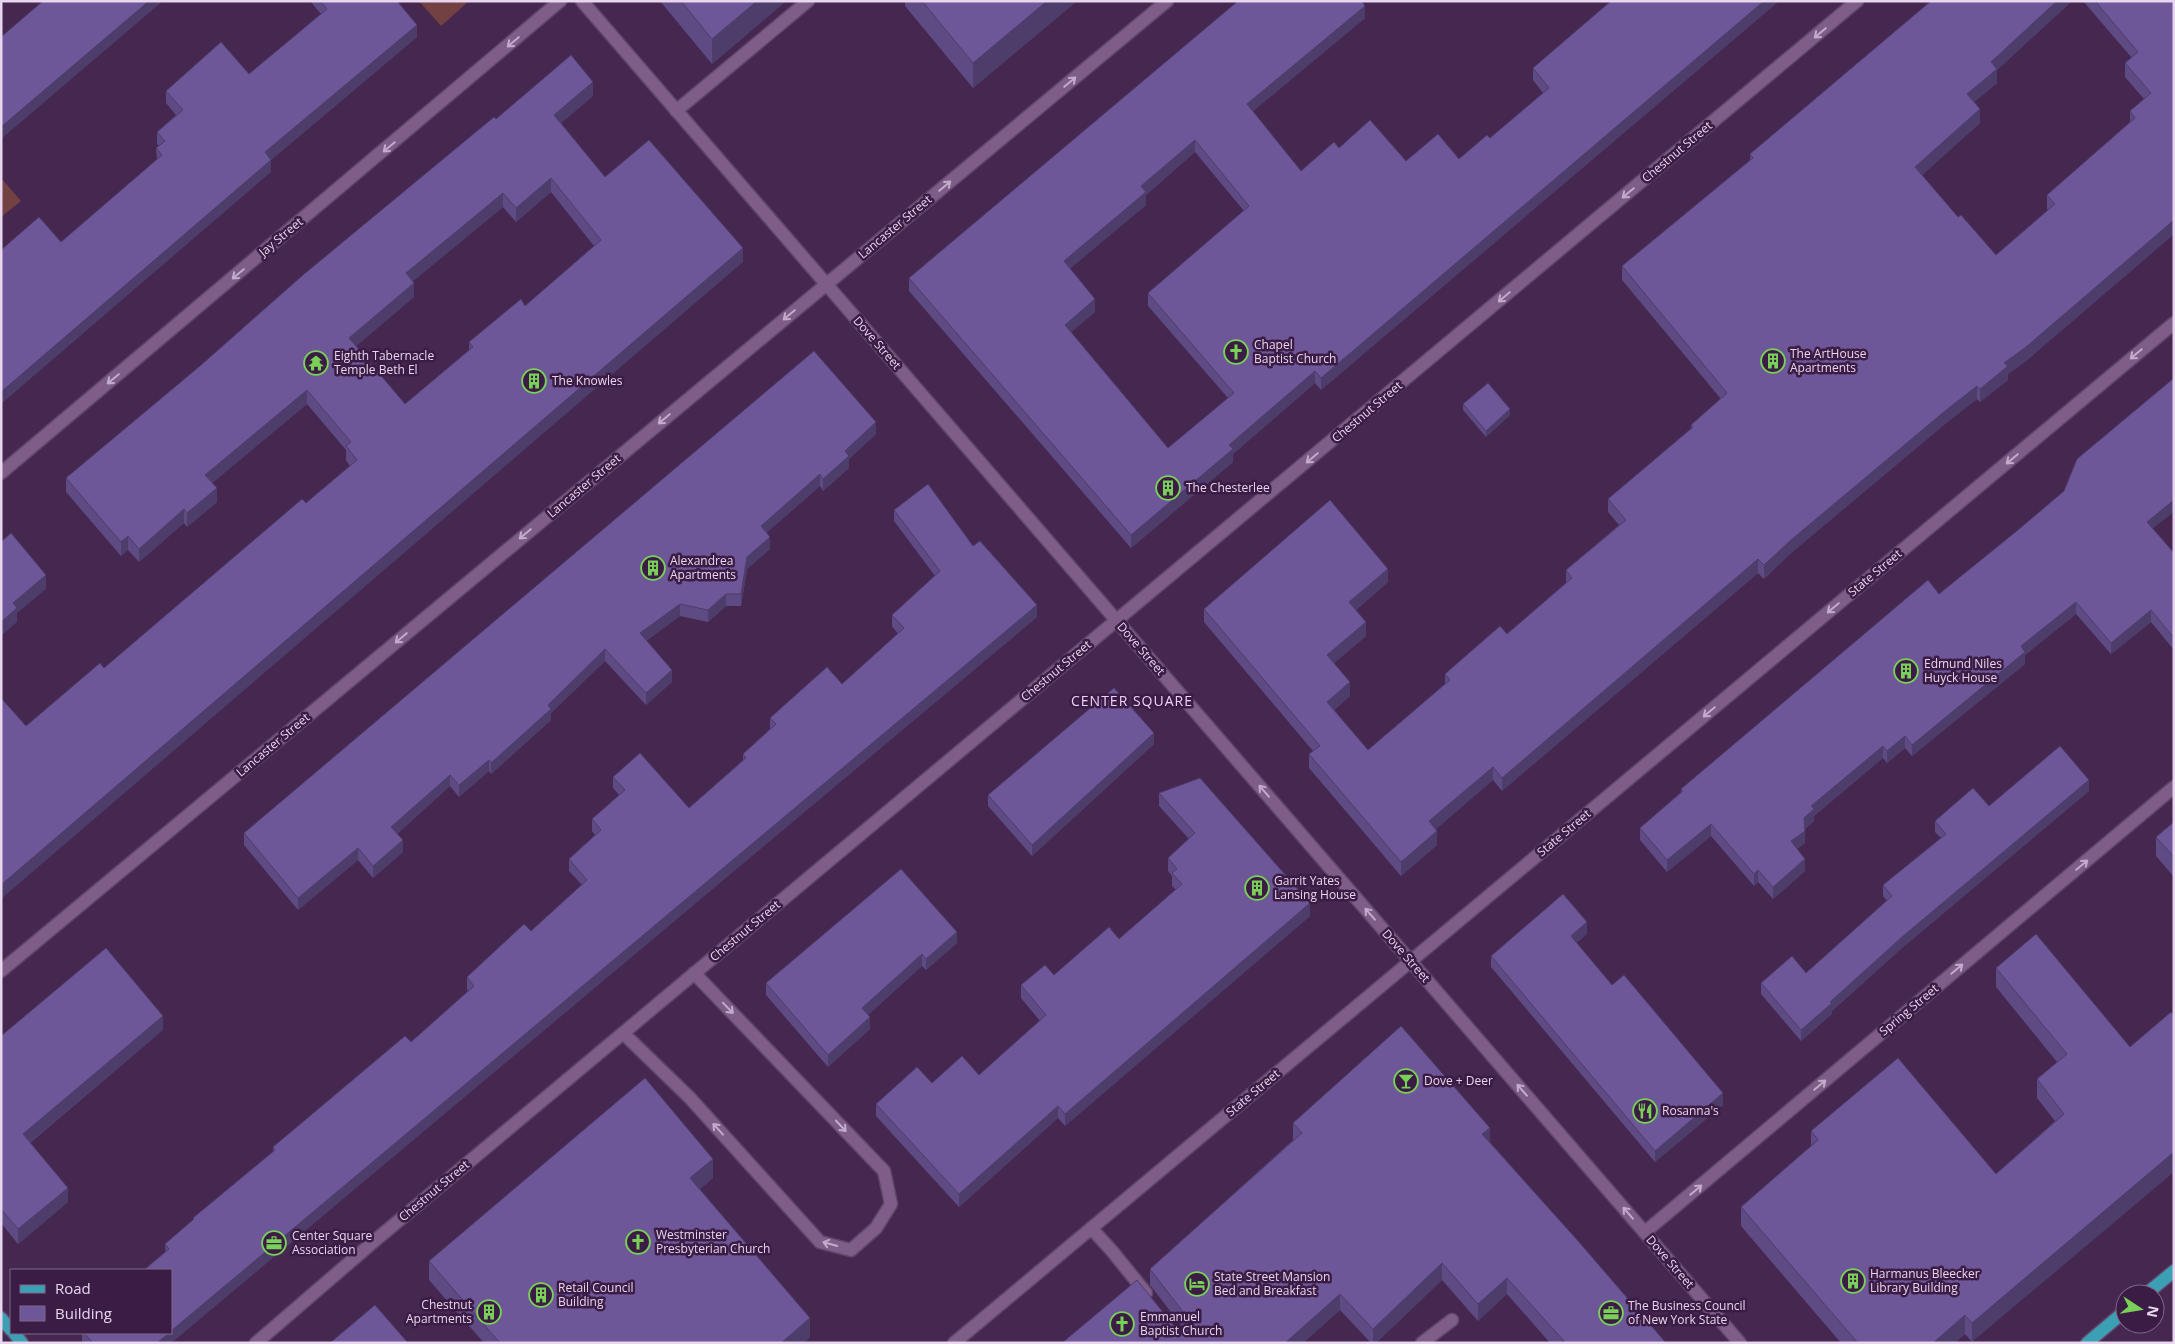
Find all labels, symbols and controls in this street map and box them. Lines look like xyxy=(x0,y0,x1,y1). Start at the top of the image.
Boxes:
one-way arrow xyxy=(1814,27,1827,38)
one-way arrow xyxy=(506,36,519,47)
one-way arrow xyxy=(1063,77,1076,88)
street label: Chestnut Street xyxy=(1638,117,1716,186)
one-way arrow xyxy=(382,141,395,152)
one-way arrow xyxy=(938,180,951,192)
one-way arrow xyxy=(1622,187,1635,199)
street label: Lancaster Street xyxy=(854,191,935,262)
street label: Jay Street xyxy=(254,213,306,261)
one-way arrow xyxy=(231,268,244,280)
one-way arrow xyxy=(1497,292,1510,303)
one-way arrow xyxy=(782,310,795,321)
street label: Dove Street xyxy=(850,312,905,373)
place label: Chapel Baptist Church xyxy=(1254,336,1336,367)
church icon: Chapel Baptist Church xyxy=(1223,339,1249,365)
place label: The ArtHouse Apartments xyxy=(1790,345,1867,376)
place label: Eighth Tabernacle Temple Beth El xyxy=(334,347,434,378)
building icon: The ArtHouse Apartments xyxy=(1760,348,1786,374)
one-way arrow xyxy=(2130,349,2143,360)
temple icon: Eighth Tabernacle Temple Beth El xyxy=(303,350,329,376)
building icon: The Knowles xyxy=(521,368,547,394)
place label: The Knowles xyxy=(552,372,623,389)
one-way arrow xyxy=(107,373,120,384)
street label: Chestnut Street xyxy=(1328,377,1406,446)
one-way arrow xyxy=(657,414,670,425)
street label: Lancaster Street xyxy=(543,450,624,521)
one-way arrow xyxy=(1306,452,1319,463)
one-way arrow xyxy=(2005,453,2018,464)
building icon: The Chesterlee xyxy=(1155,475,1181,501)
place label: The Chesterlee xyxy=(1186,479,1270,496)
one-way arrow xyxy=(519,529,532,540)
street label: State Street xyxy=(1844,545,1905,600)
place label: Alexandrea Apartments xyxy=(670,552,736,583)
building icon: Alexandrea Apartments xyxy=(640,555,666,581)
one-way arrow xyxy=(1827,602,1840,613)
street label: Dove Street xyxy=(1114,618,1169,679)
one-way arrow xyxy=(394,633,407,644)
street label: Chestnut Street xyxy=(1017,636,1095,705)
place label: Edmund Niles Huyck House xyxy=(1924,655,2002,686)
building icon: Edmund Niles Huyck House xyxy=(1893,658,1919,684)
district label: CENTER SQUARE xyxy=(1071,691,1193,710)
one-way arrow xyxy=(1702,706,1715,718)
street label: Lancaster Street xyxy=(232,709,313,780)
one-way arrow xyxy=(1258,785,1269,798)
street label: State Street xyxy=(1533,805,1594,860)
one-way arrow xyxy=(2075,859,2088,870)
place label: Garrit Yates Lansing House xyxy=(1274,872,1356,903)
building icon: Garrit Yates Lansing House xyxy=(1244,875,1270,901)
street label: Chestnut Street xyxy=(706,896,784,965)
one-way arrow xyxy=(1364,908,1375,921)
street label: Dove Street xyxy=(1379,925,1434,986)
one-way arrow xyxy=(1951,964,1964,975)
street label: Spring Street xyxy=(1875,980,1942,1039)
one-way arrow xyxy=(722,1002,734,1014)
street label: State Street xyxy=(1222,1065,1283,1120)
bar icon: Dove + Deer xyxy=(1393,1068,1419,1094)
place label: Dove + Deer xyxy=(1424,1072,1493,1089)
one-way arrow xyxy=(1813,1080,1826,1091)
one-way arrow xyxy=(1516,1084,1527,1097)
restaurant icon: Rosanna's xyxy=(1632,1098,1658,1124)
place label: Rosanna's xyxy=(1662,1102,1719,1119)
one-way arrow xyxy=(835,1119,847,1132)
one-way arrow xyxy=(712,1122,724,1135)
street label: Chestnut Street xyxy=(395,1156,473,1225)
one-way arrow xyxy=(1689,1184,1702,1196)
one-way arrow xyxy=(1623,1207,1634,1220)
place label: Westminster Presbyterian Church xyxy=(656,1226,770,1257)
place label: Center Square Association xyxy=(292,1227,373,1258)
church icon: Westminster Presbyterian Church xyxy=(625,1229,651,1255)
office icon: Center Square Association xyxy=(261,1230,287,1256)
street label: Dove Street xyxy=(1643,1231,1698,1292)
one-way arrow xyxy=(822,1239,838,1249)
place label: Harmanus Bleecker Library Building xyxy=(1870,1265,1980,1296)
place label: State Street Mansion Bed and Breakfast xyxy=(1214,1268,1330,1299)
building icon: Harmanus Bleecker Library Building xyxy=(1840,1268,1866,1294)
legend xyxy=(10,1269,172,1334)
hotel icon: State Street Mansion Bed and Breakfast xyxy=(1184,1271,1210,1297)
text: Road xyxy=(55,1278,91,1298)
place label: Retail Council Building xyxy=(558,1279,634,1310)
building icon: Retail Council Building xyxy=(528,1282,554,1308)
north arrow xyxy=(2115,1284,2165,1334)
place label: Chestnut Apartments xyxy=(406,1296,472,1327)
place label: The Business Council of New York State xyxy=(1628,1297,1746,1328)
building icon: Chestnut Apartments xyxy=(476,1299,502,1325)
office icon: The Business Council of New York State xyxy=(1598,1300,1624,1326)
text: Building xyxy=(55,1303,112,1323)
text: N xyxy=(2143,1304,2164,1319)
place label: Emmanuel Baptist Church xyxy=(1140,1308,1222,1339)
church icon: Emmanuel Baptist Church xyxy=(1109,1311,1135,1337)

